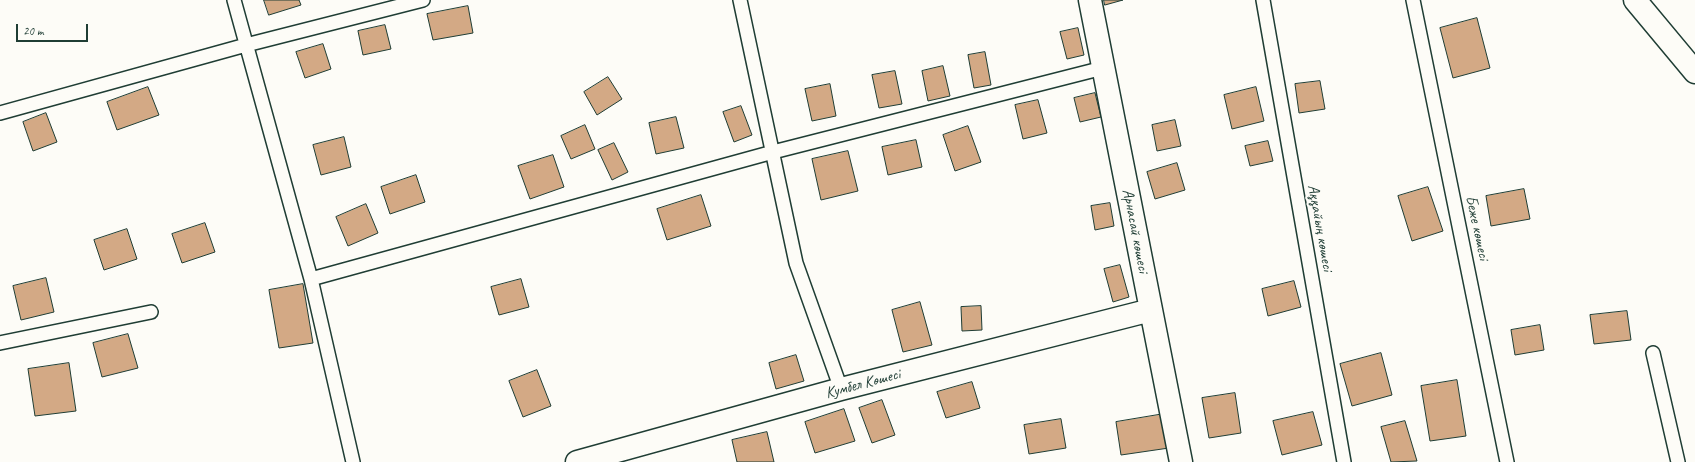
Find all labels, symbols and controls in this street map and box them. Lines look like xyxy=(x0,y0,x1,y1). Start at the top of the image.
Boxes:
scale bar xyxy=(18,16,90,42)
text: 20 m xyxy=(23,23,43,39)
street label: Аққайың көшесі xyxy=(1303,183,1337,273)
street label: Арнасай көшесі xyxy=(1117,187,1153,275)
street label: Беже көшесі xyxy=(1461,194,1493,262)
street label: Кумбел Kөшесі xyxy=(823,365,903,403)

